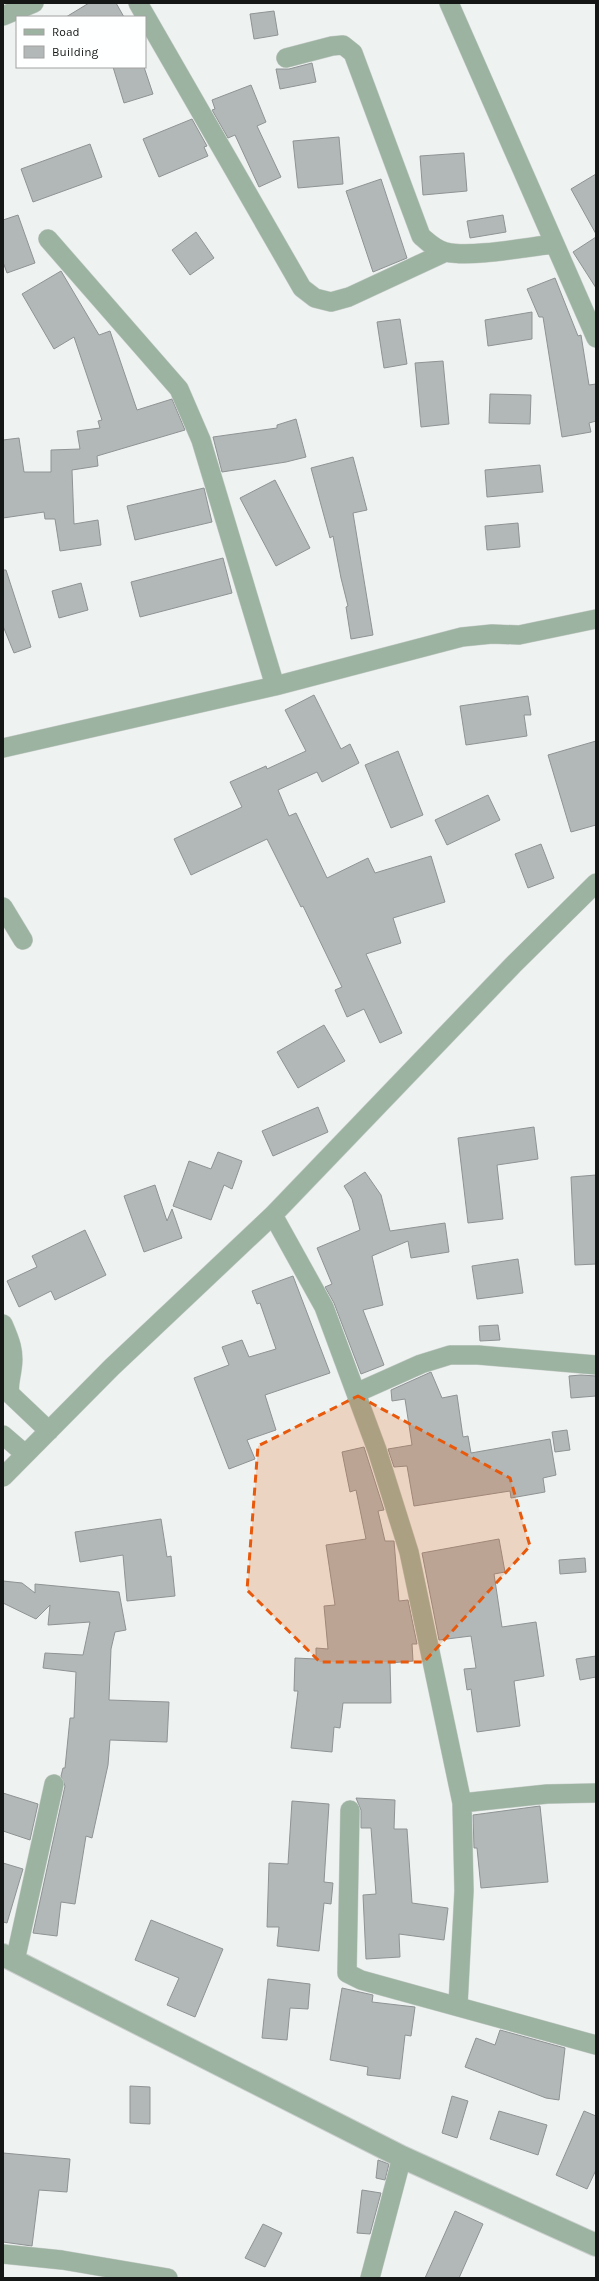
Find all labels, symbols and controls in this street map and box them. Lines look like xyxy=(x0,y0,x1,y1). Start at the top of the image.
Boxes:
legend xyxy=(16,16,146,68)
text: Road xyxy=(52,25,80,39)
text: Building xyxy=(52,45,99,59)

